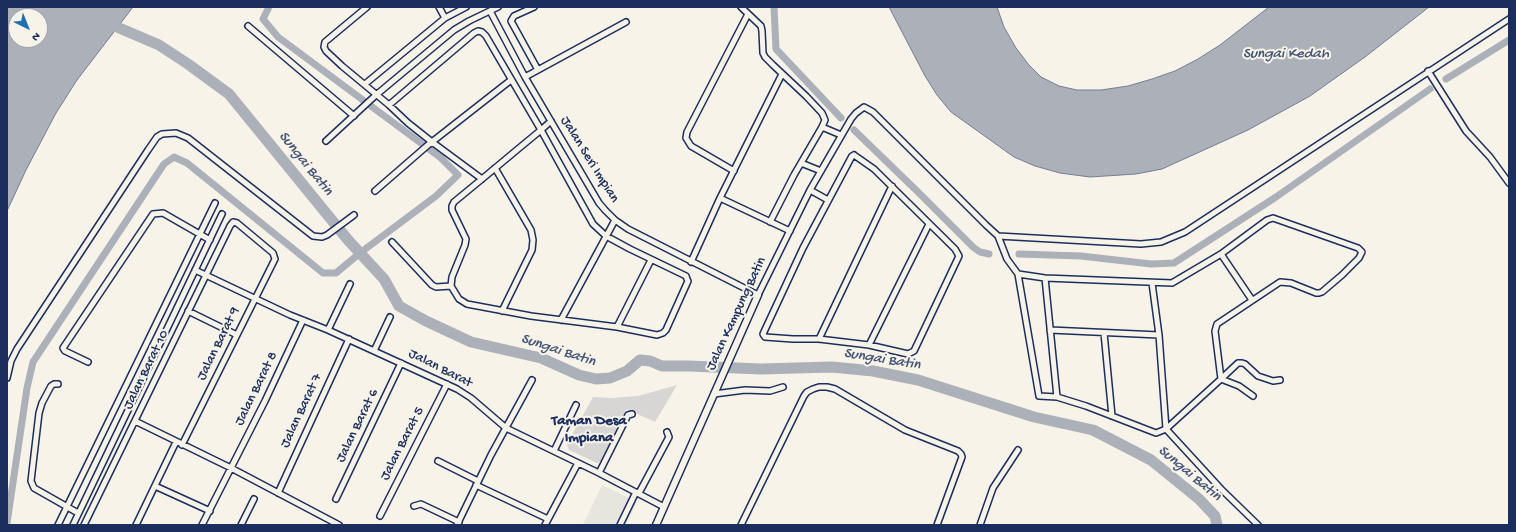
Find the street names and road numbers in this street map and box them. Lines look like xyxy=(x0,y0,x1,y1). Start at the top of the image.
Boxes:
street label: Jalan Seri Impian xyxy=(556,114,622,206)
street label: Jalan Kampung Batin xyxy=(703,255,771,373)
street label: Jalan Barat 9 xyxy=(194,304,244,384)
street label: Jalan Barat 10 xyxy=(121,328,173,412)
street label: Jalan Barat xyxy=(405,346,475,392)
street label: Jalan Barat 8 xyxy=(232,349,282,429)
street label: Jalan Barat 7 xyxy=(277,371,327,451)
street label: Jalan Barat 6 xyxy=(333,386,383,466)
street label: Jalan Barat 5 xyxy=(377,405,429,483)

